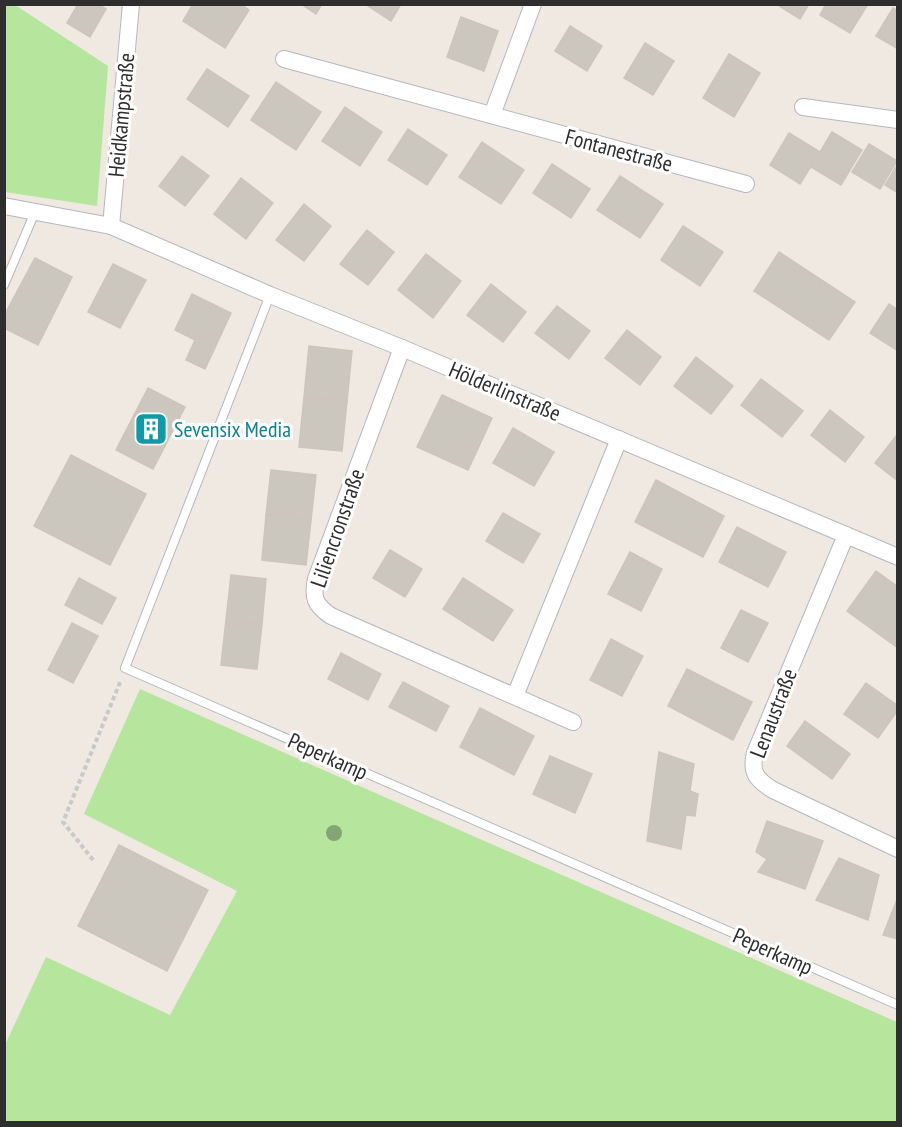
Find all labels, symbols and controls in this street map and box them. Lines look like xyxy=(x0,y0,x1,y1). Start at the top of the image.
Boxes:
street label: Heidkampstraße xyxy=(102,52,140,178)
street label: Fontanestraße xyxy=(562,122,676,178)
street label: Hölderlinstraße xyxy=(445,355,565,427)
building icon: Sevensix Media xyxy=(133,411,169,447)
place label: Sevensix Media xyxy=(174,415,291,443)
street label: Liliencronstraße xyxy=(304,465,370,591)
street label: Lenaustraße xyxy=(743,664,803,762)
street label: Peperkamp xyxy=(284,726,372,786)
street label: Peperkamp xyxy=(729,921,817,981)

